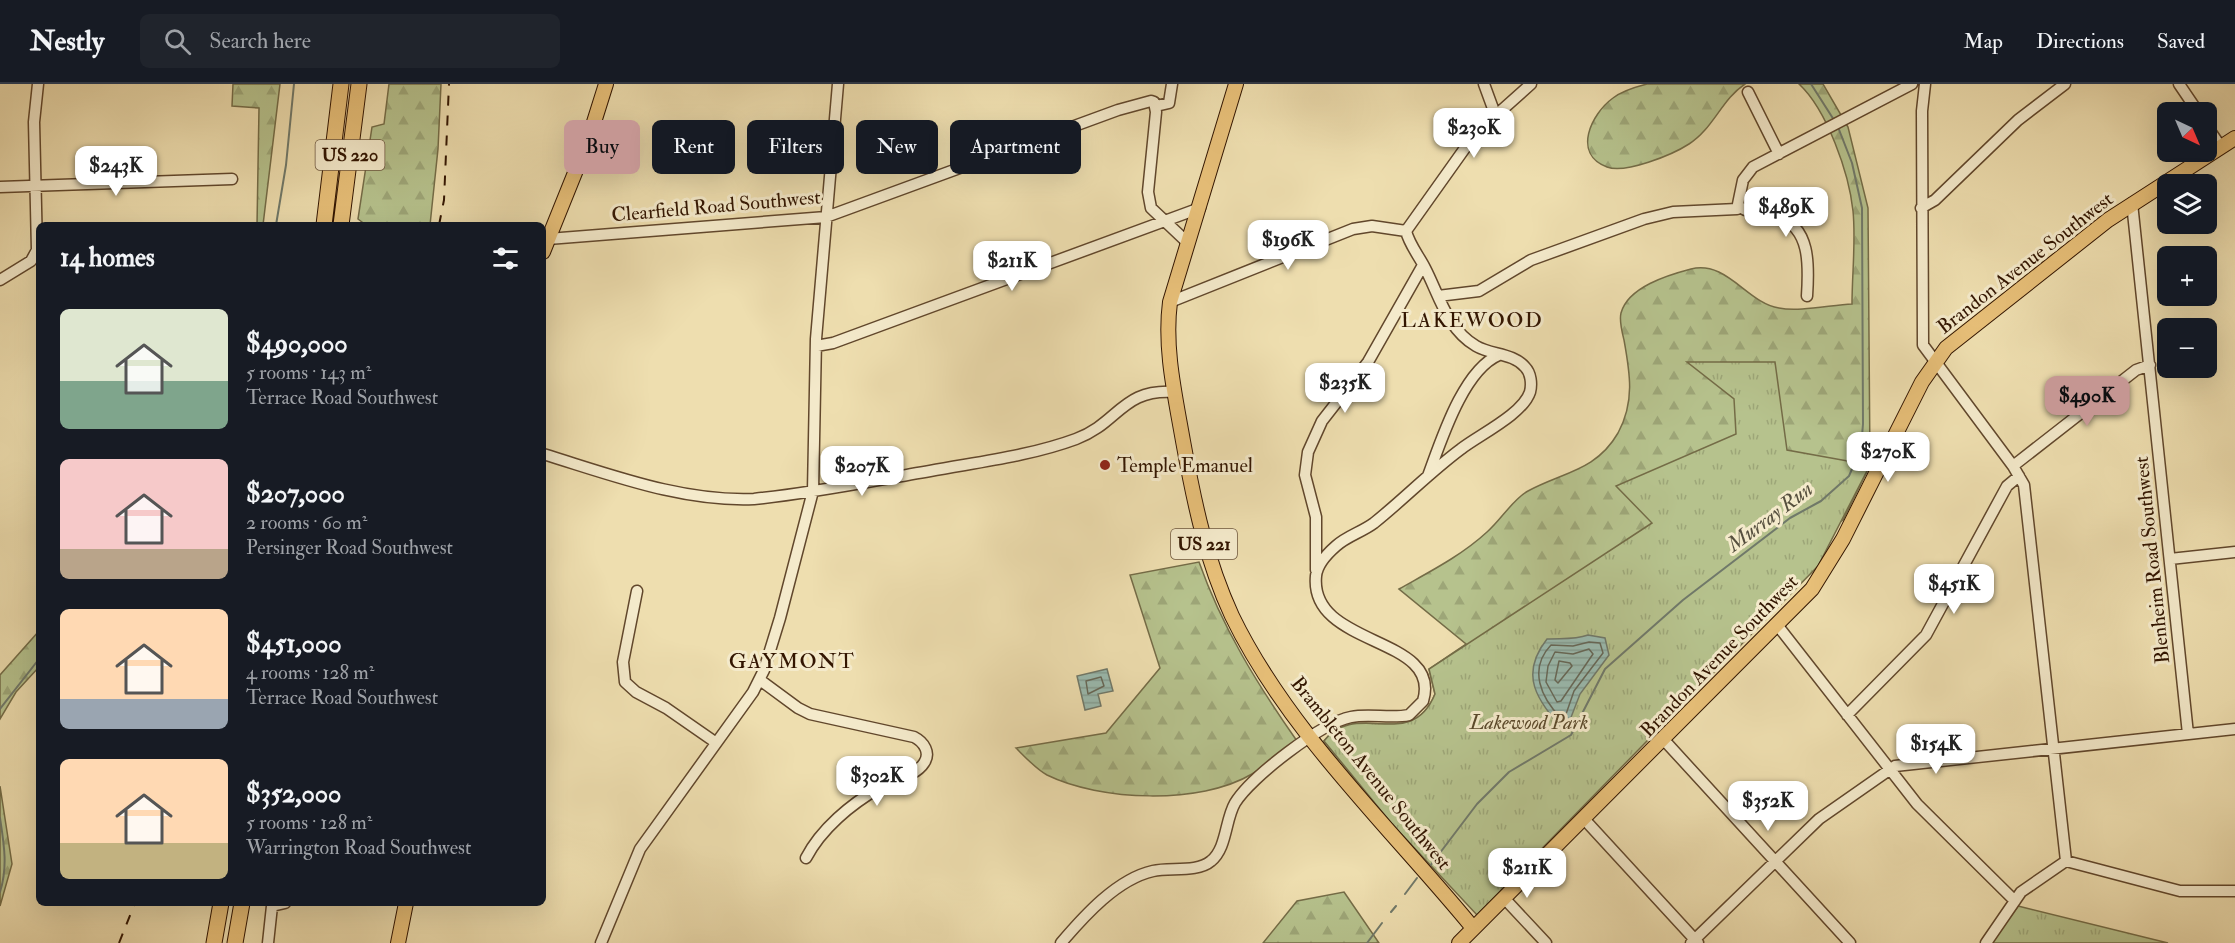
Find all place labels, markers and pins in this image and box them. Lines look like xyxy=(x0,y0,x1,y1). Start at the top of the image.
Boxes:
pin: $230K xyxy=(1432,108,1516,159)
pin: $243K xyxy=(74,146,158,197)
pin: $489K xyxy=(1744,187,1828,238)
pin: $196K xyxy=(1246,220,1330,271)
pin: $211K xyxy=(970,241,1054,292)
pin: $235K xyxy=(1303,363,1387,414)
pin: $490K xyxy=(2045,376,2129,427)
pin: $270K xyxy=(1846,432,1930,483)
pin: $207K xyxy=(820,446,904,497)
place label: Temple Emanuel xyxy=(1117,453,1253,479)
marker: Temple Emanuel xyxy=(1098,458,1112,472)
pin: $451K xyxy=(1912,564,1996,615)
pin: $154K xyxy=(1894,724,1978,775)
pin: $302K xyxy=(835,756,919,807)
pin: $352K xyxy=(1726,781,1810,832)
pin: $211K xyxy=(1485,848,1569,899)

